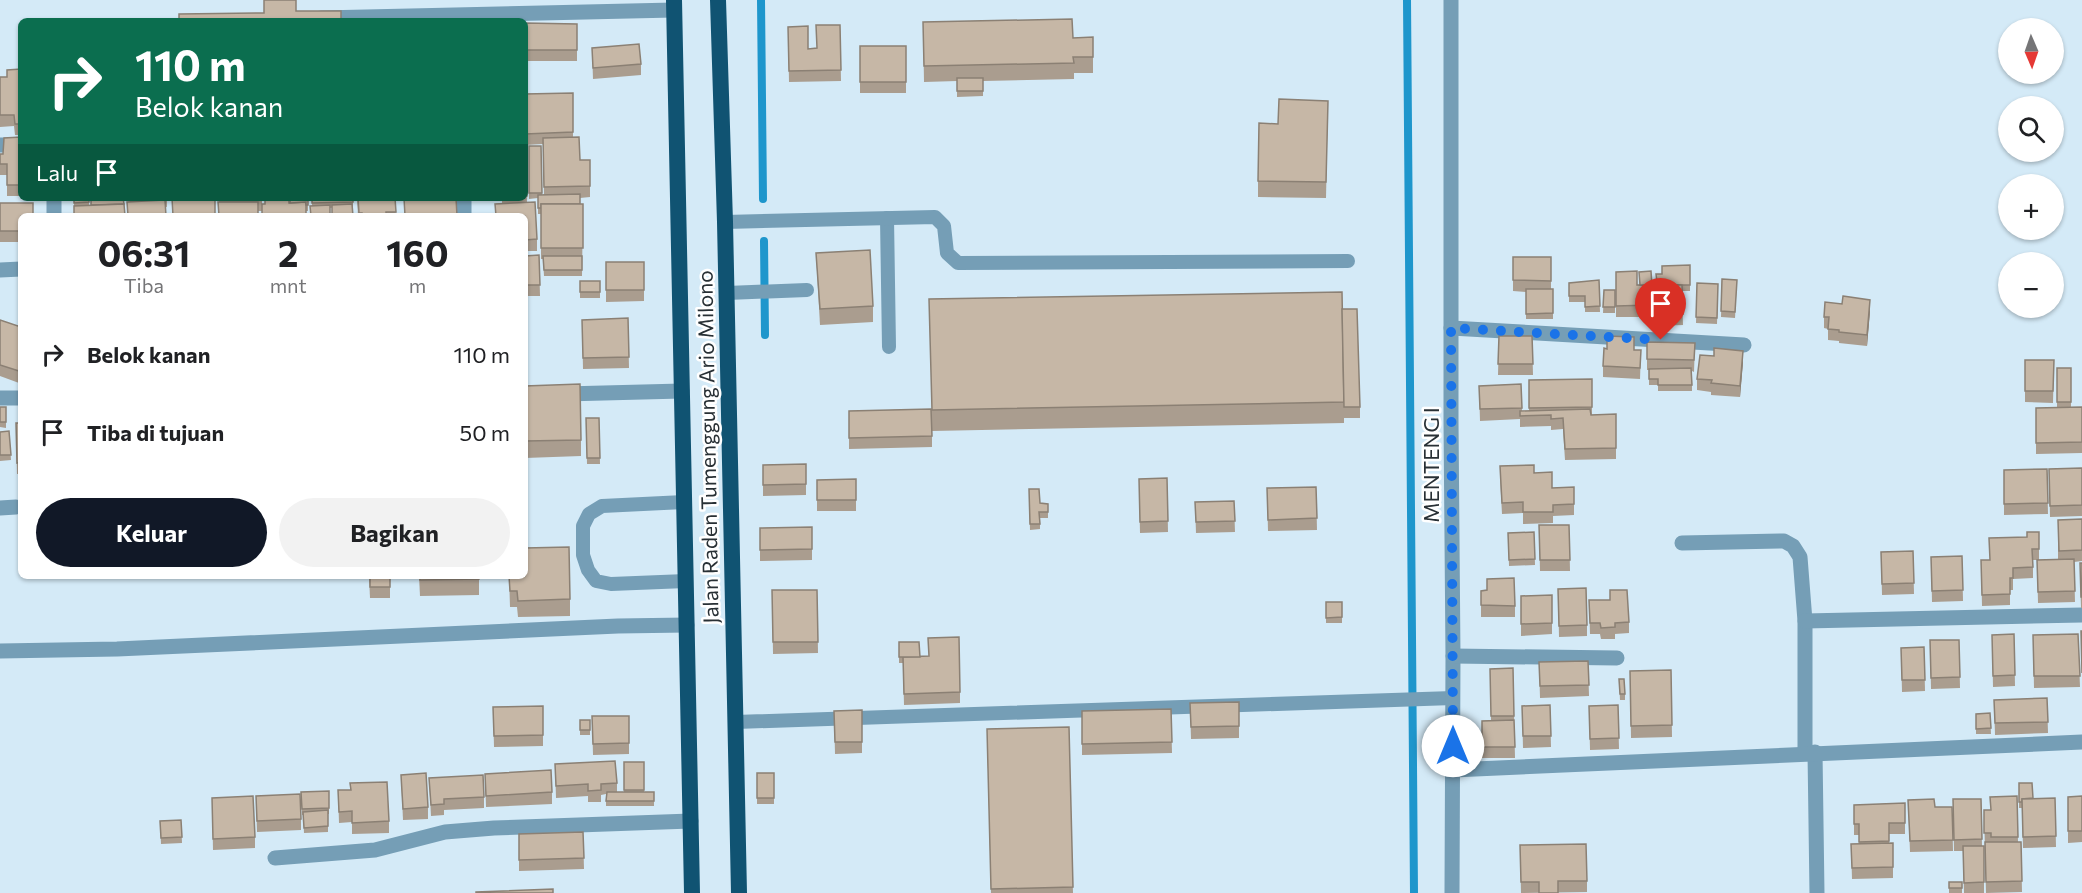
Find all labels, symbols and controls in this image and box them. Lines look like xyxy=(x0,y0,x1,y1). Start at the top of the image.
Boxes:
north arrow xyxy=(1998,18,2064,84)
map controls xyxy=(1998,18,2064,318)
text: 110 m xyxy=(135,38,246,90)
icon: right xyxy=(36,42,114,120)
text: Belok kanan xyxy=(135,90,283,123)
button: search xyxy=(1998,96,2064,162)
icon: arrive xyxy=(90,156,123,189)
text: Lalu xyxy=(36,159,78,186)
button: + xyxy=(1998,174,2064,240)
text: 06:31 xyxy=(97,230,190,274)
text: 2 xyxy=(278,230,298,274)
text: 160 xyxy=(386,230,449,274)
button: − xyxy=(1998,252,2064,318)
street label: Jalan Raden Tumenggung Ario Milono xyxy=(691,270,723,624)
text: Tiba xyxy=(124,273,164,297)
text: mnt xyxy=(270,273,307,297)
text: m xyxy=(409,273,426,297)
pin xyxy=(1635,278,1686,340)
icon: arrive xyxy=(1644,287,1677,320)
icon: right xyxy=(36,338,69,371)
text: Belok kanan xyxy=(87,341,210,368)
text: 110 m xyxy=(453,341,510,368)
street label: MENTENG I xyxy=(1418,407,1443,523)
icon: arrive xyxy=(36,416,69,449)
text: Tiba di tujuan xyxy=(87,419,224,446)
text: 50 m xyxy=(460,419,510,446)
button: Keluar xyxy=(36,498,267,567)
button: Bagikan xyxy=(279,498,510,567)
position arrow xyxy=(1421,714,1485,778)

